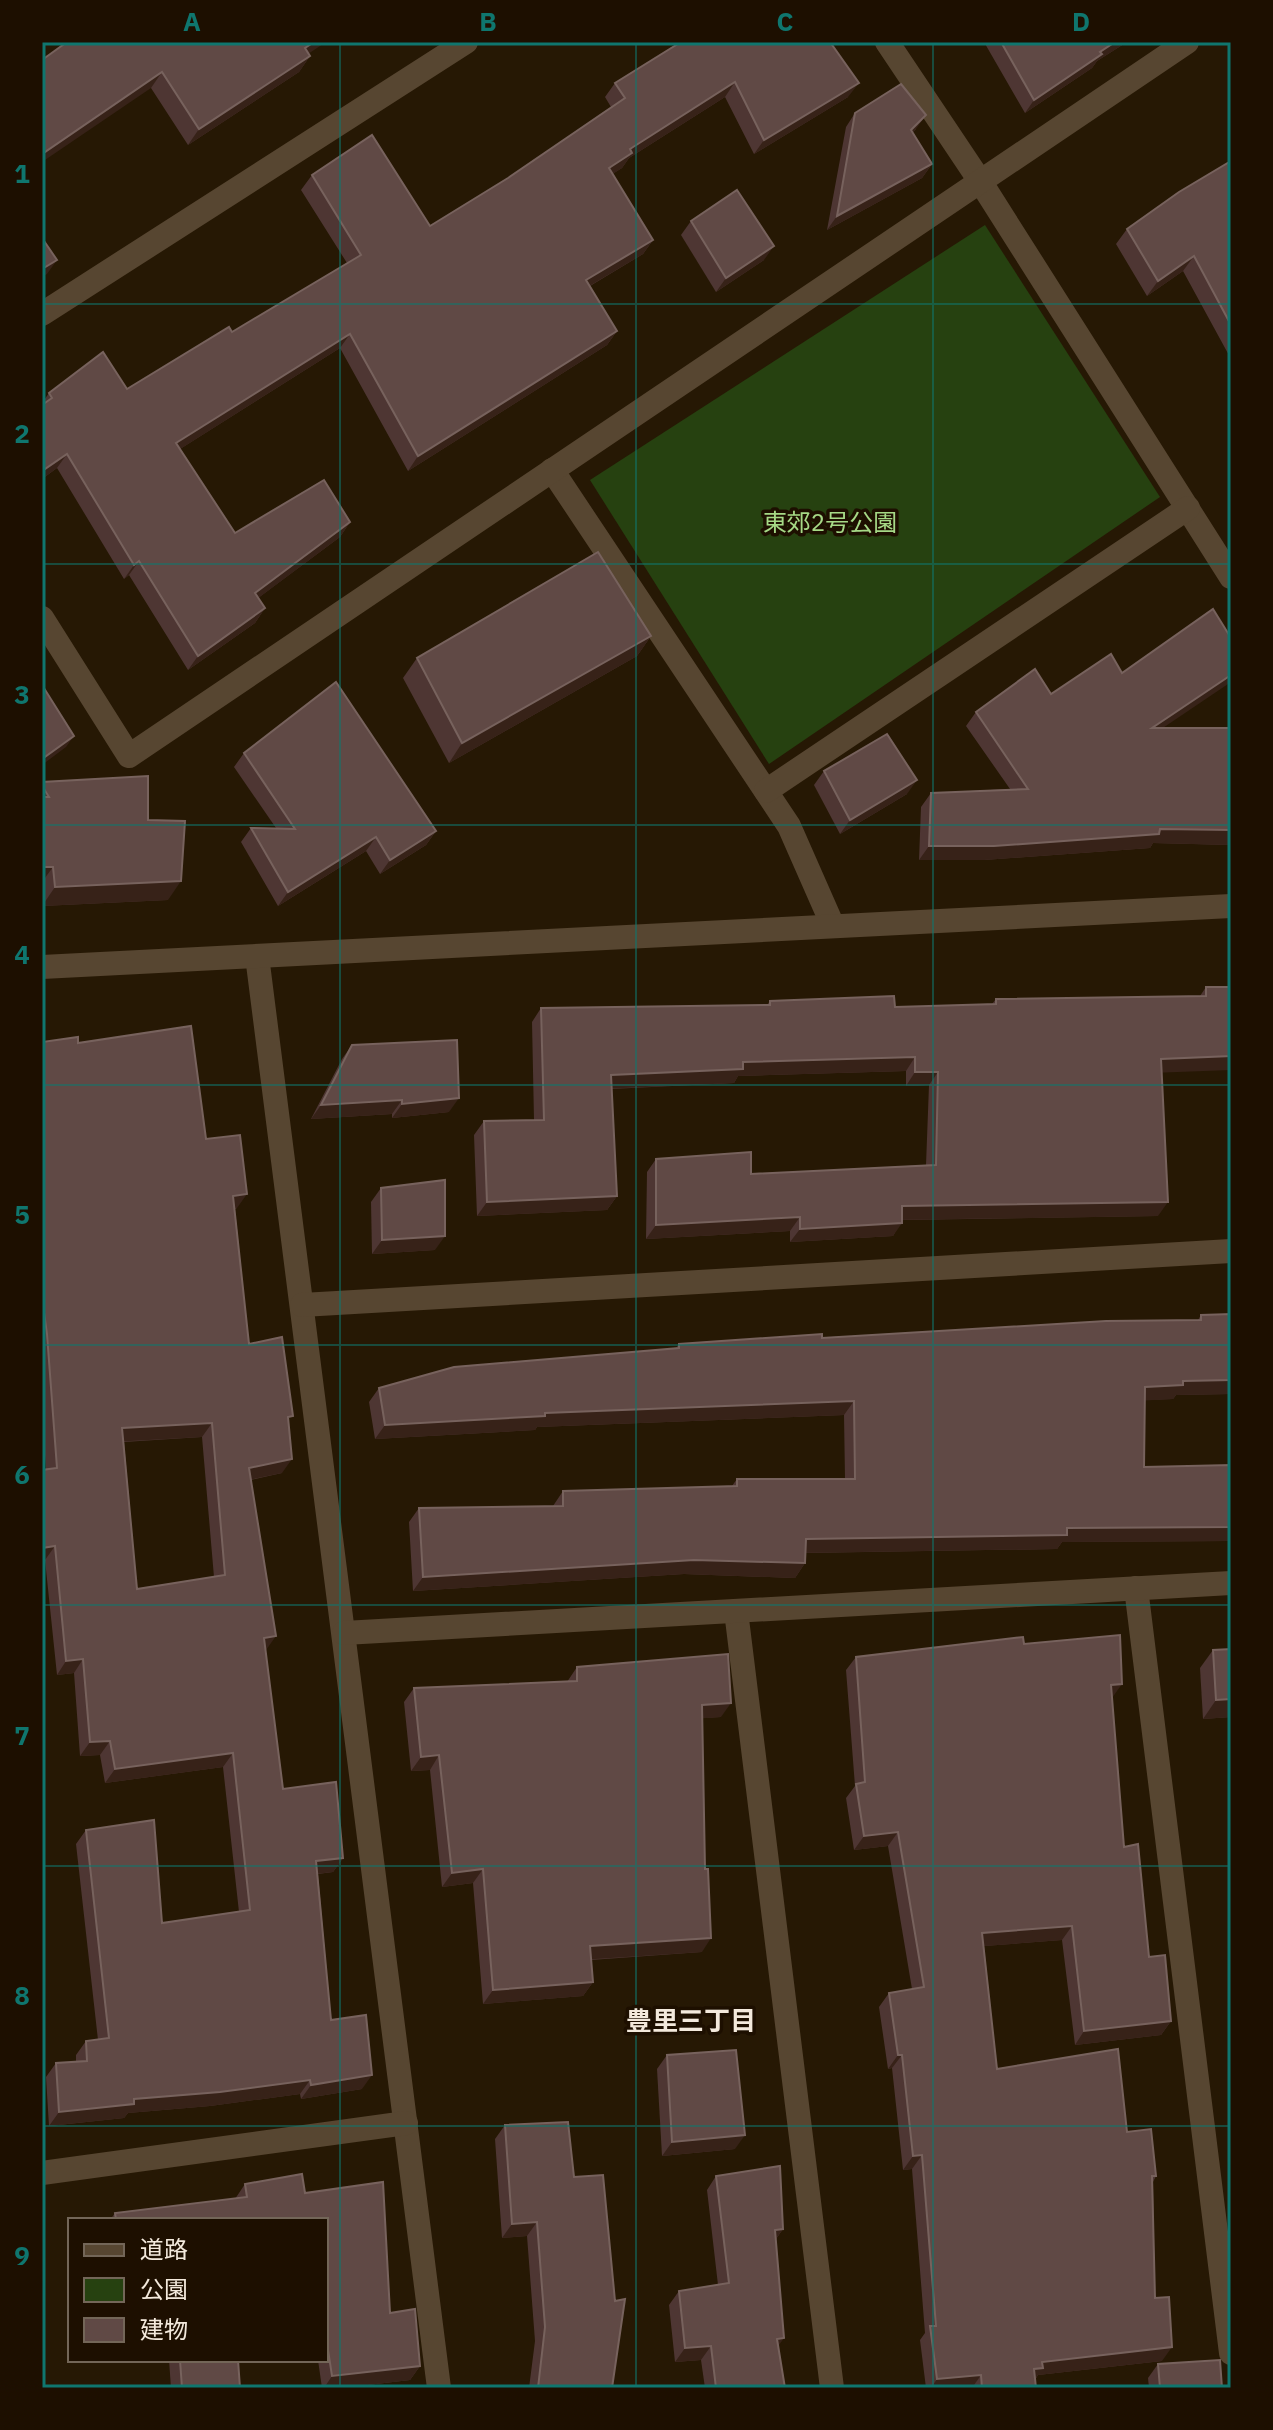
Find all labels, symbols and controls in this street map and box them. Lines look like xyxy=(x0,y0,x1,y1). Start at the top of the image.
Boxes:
text: A xyxy=(183,4,201,38)
text: B xyxy=(479,4,497,38)
text: C xyxy=(777,4,794,38)
text: D xyxy=(1072,4,1090,38)
text: 1 xyxy=(14,156,30,190)
text: 2 xyxy=(14,416,30,450)
park label: 東郊2号公園 xyxy=(763,506,897,538)
text: 3 xyxy=(14,677,30,711)
text: 4 xyxy=(14,937,30,971)
text: 5 xyxy=(14,1197,30,1231)
text: 6 xyxy=(14,1457,30,1491)
text: 7 xyxy=(14,1718,30,1752)
text: 8 xyxy=(14,1978,30,2012)
district label: 豊里三丁目 xyxy=(626,2003,756,2037)
legend xyxy=(68,2218,328,2362)
text: 道路 xyxy=(140,2233,188,2265)
text: 9 xyxy=(14,2238,30,2272)
text: 公園 xyxy=(140,2273,188,2305)
text: 建物 xyxy=(140,2313,188,2345)

